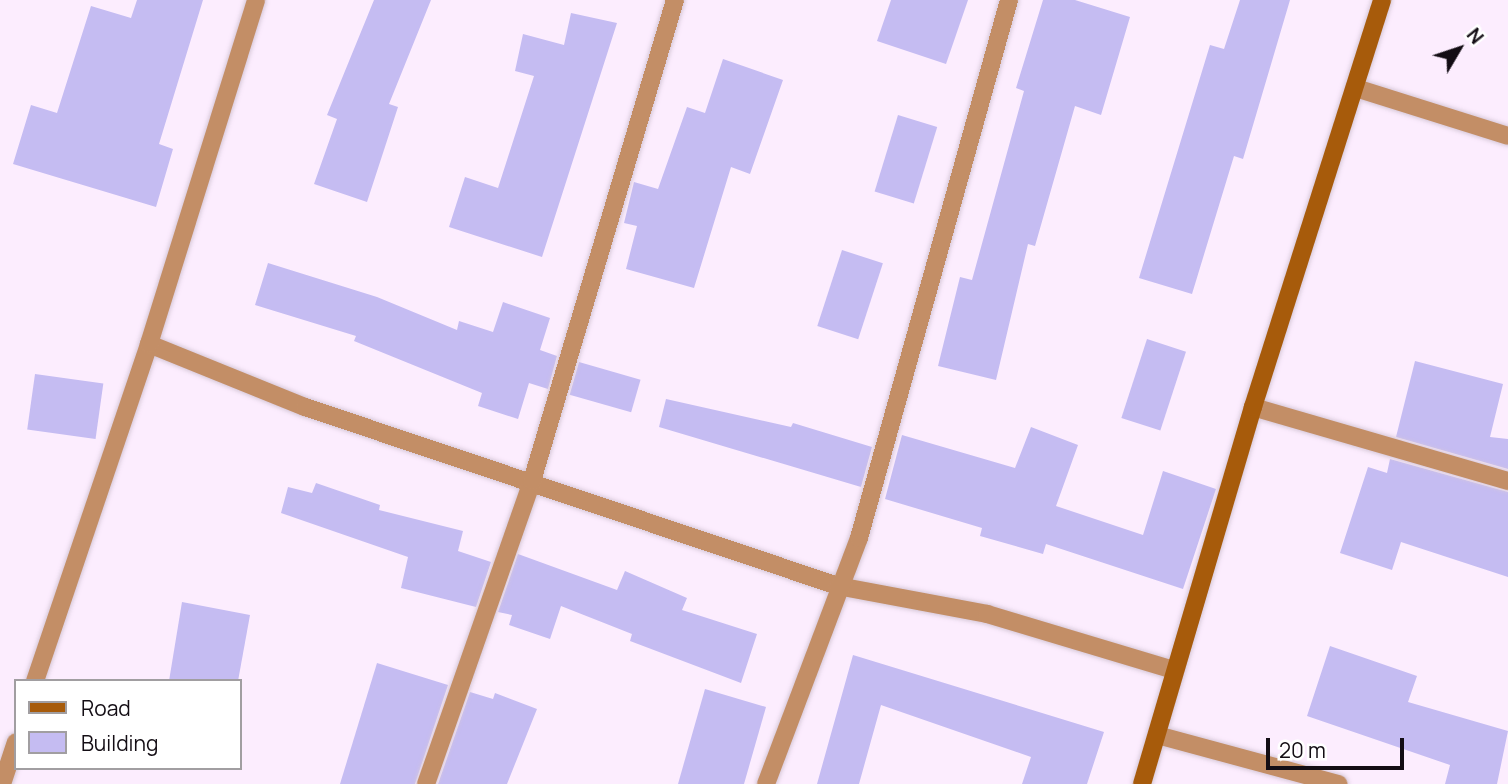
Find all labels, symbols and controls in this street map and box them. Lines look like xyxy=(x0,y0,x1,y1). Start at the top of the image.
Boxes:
north arrow xyxy=(1424,14,1494,84)
text: N xyxy=(1461,22,1490,49)
legend xyxy=(14,679,242,770)
text: Road xyxy=(81,694,131,722)
scale bar xyxy=(1270,724,1408,768)
text: Building xyxy=(81,729,158,757)
text: 20 m xyxy=(1279,736,1326,764)

